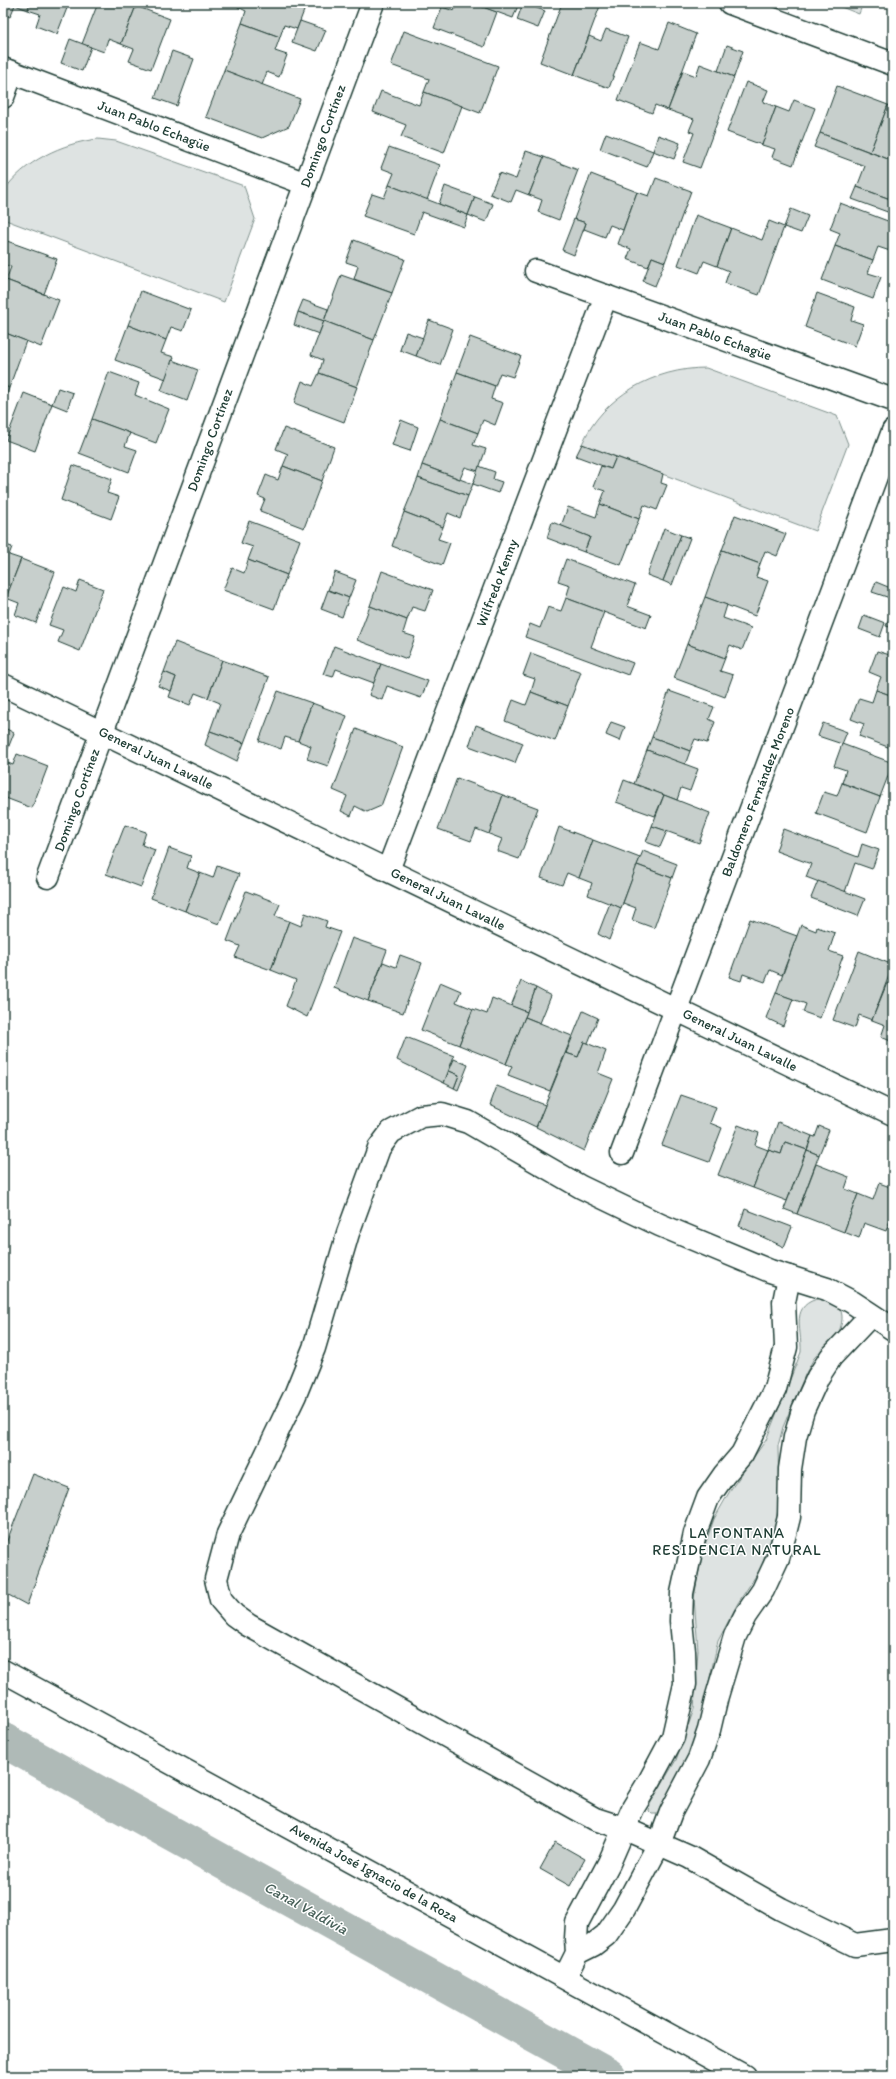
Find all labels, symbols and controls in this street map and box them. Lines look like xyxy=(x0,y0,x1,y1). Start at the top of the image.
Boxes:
street label: Domingo Cortínez xyxy=(296,82,350,190)
street label: Juan Pablo Echagüe xyxy=(95,97,213,155)
street label: Juan Pablo Echagüe xyxy=(656,308,774,364)
street label: Domingo Cortínez xyxy=(183,386,237,494)
street label: Wilfredo Kenny xyxy=(472,536,522,629)
street label: Baldomero Fernández Moreno xyxy=(718,705,798,879)
street label: General Juan Lavalle xyxy=(96,723,217,793)
street label: Domingo Cortínez xyxy=(50,746,104,854)
street label: General Juan Lavalle xyxy=(388,864,509,934)
street label: General Juan Lavalle xyxy=(680,1005,801,1075)
district label: LA FONTANA RESIDENCIA NATURAL xyxy=(652,1524,822,1559)
street label: Avenida José Ignacio de la Roza xyxy=(287,1820,462,1927)
water label: Canal Valdivia xyxy=(261,1878,351,1938)

